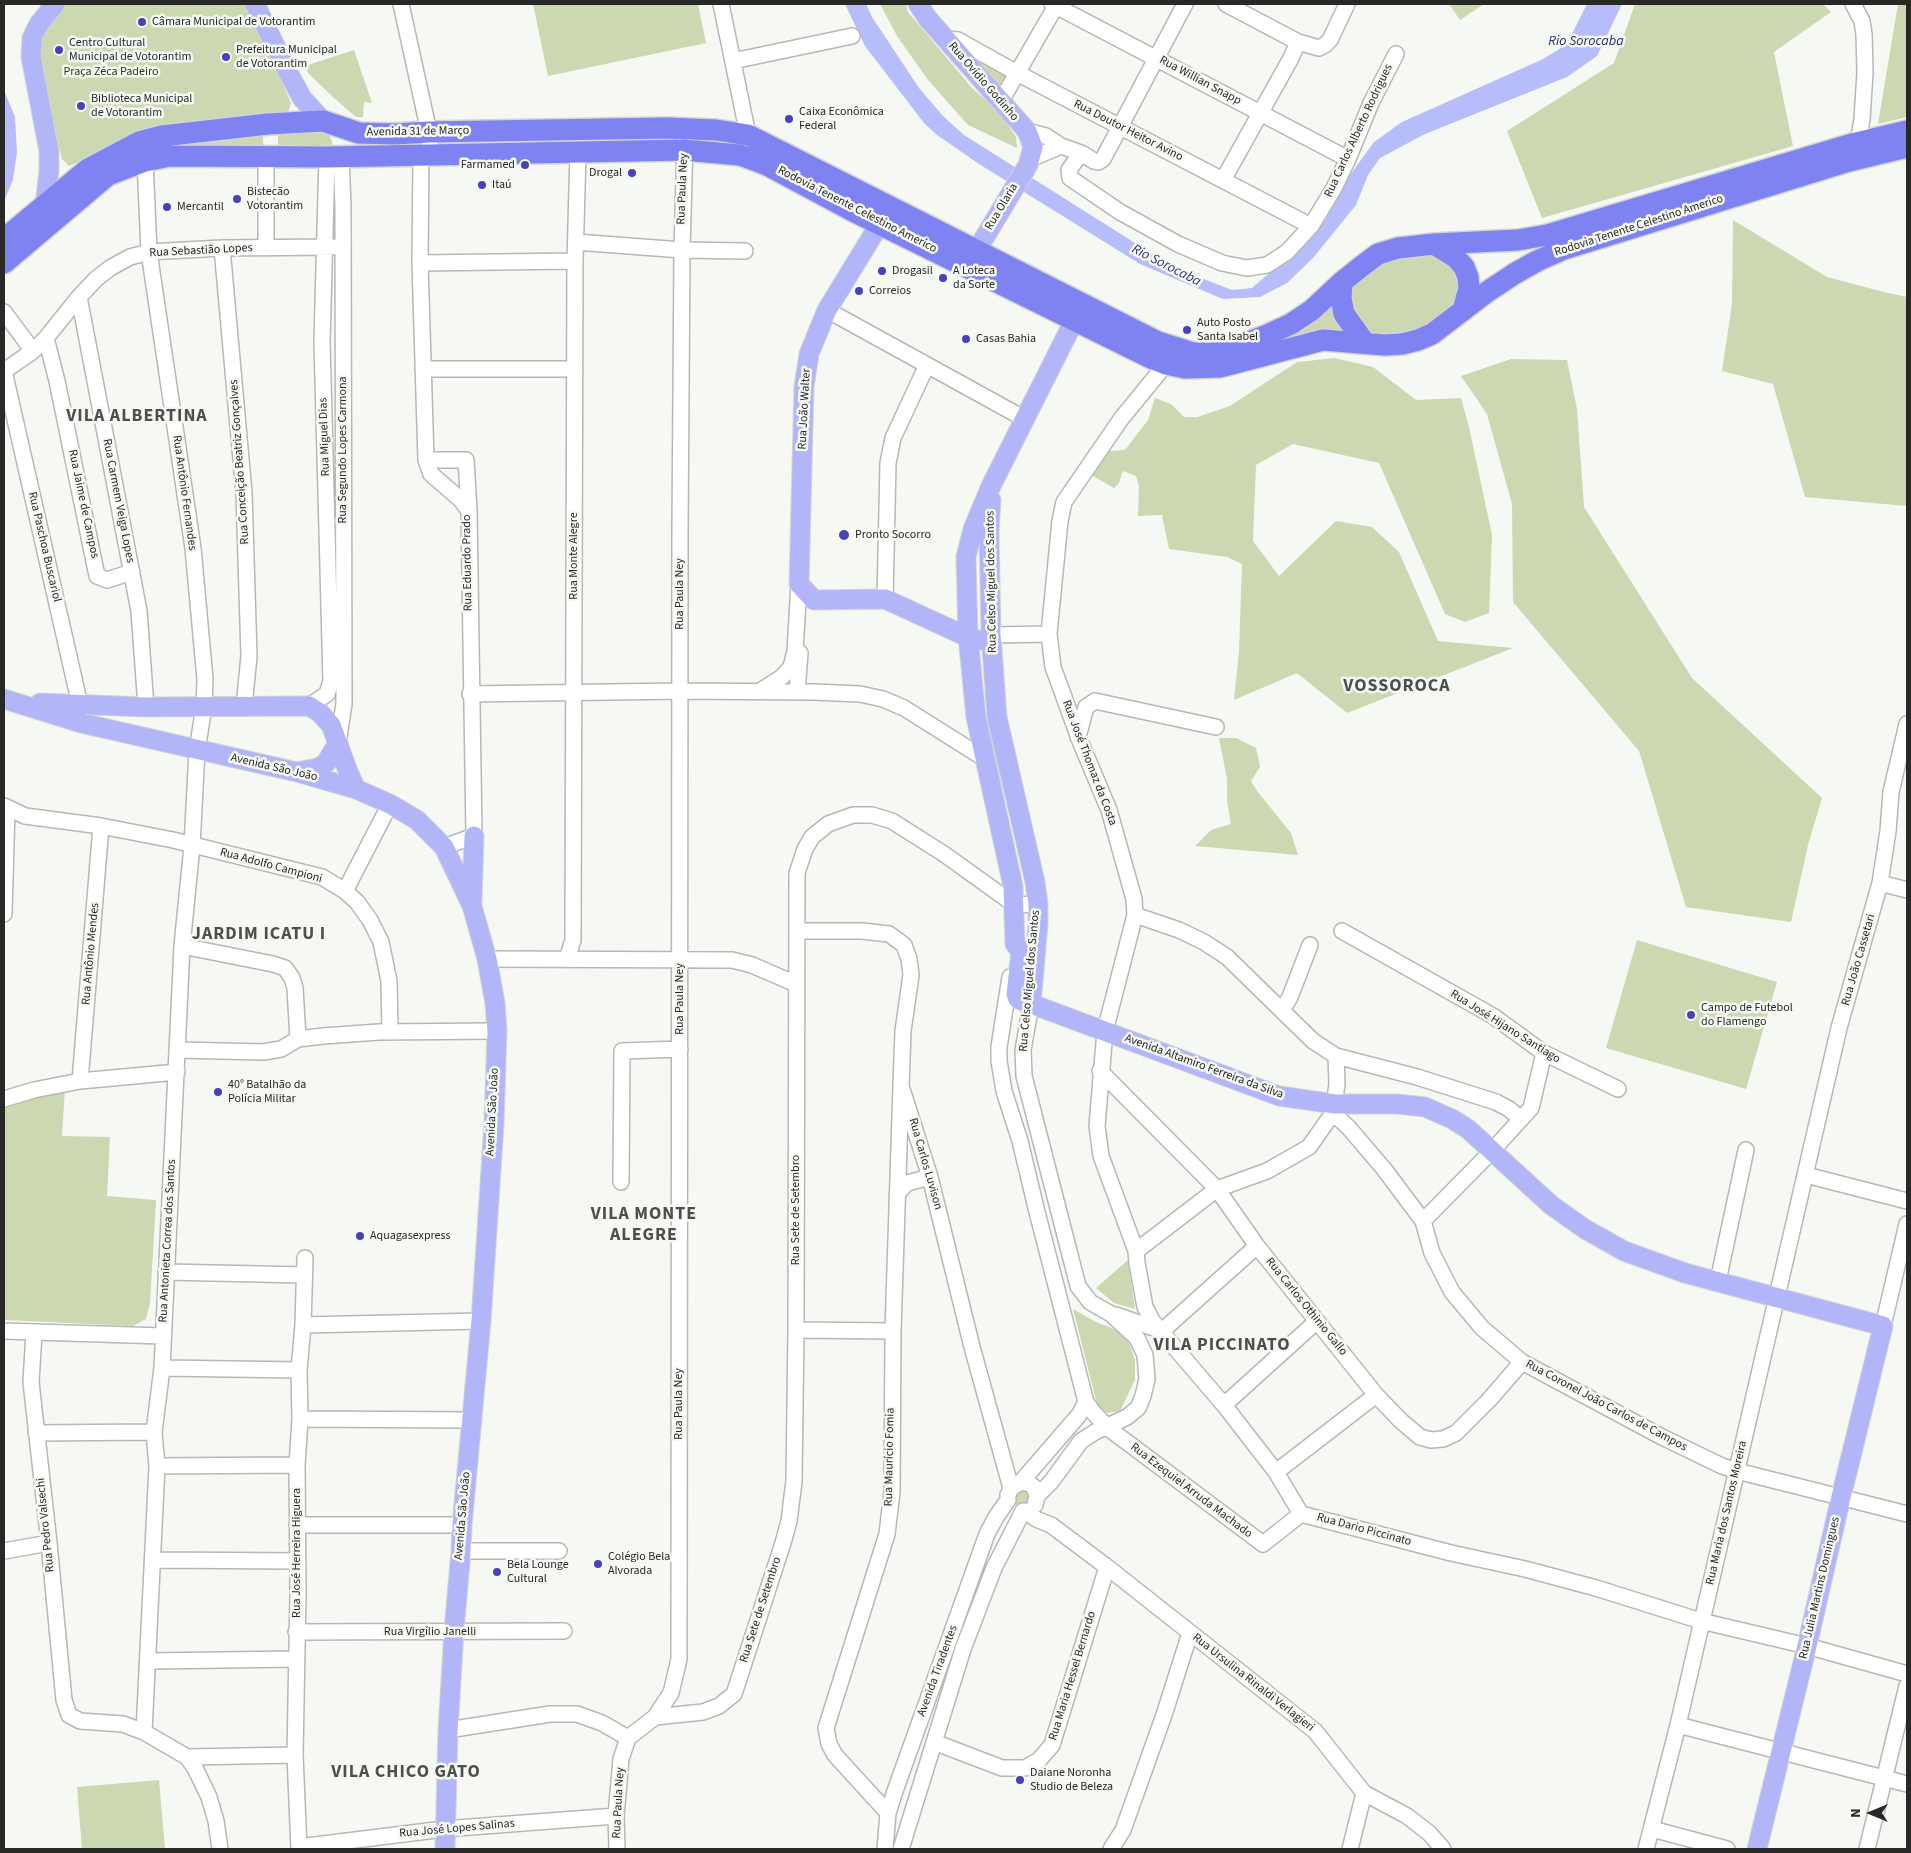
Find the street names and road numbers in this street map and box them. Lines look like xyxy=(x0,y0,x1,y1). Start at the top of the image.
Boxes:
street label: Rua Ovídio Godinho xyxy=(945,40,1021,124)
street label: Rua Willian Snapp xyxy=(1157,53,1243,109)
street label: Rua Carlos Alberto Rodrigues xyxy=(1322,62,1396,200)
street label: Rua Doutor Heitor Avino xyxy=(1071,97,1185,165)
street label: Avenida 31 de Março xyxy=(367,124,469,140)
street label: Rua Paula Ney xyxy=(675,153,691,225)
street label: Rodovia Tenente Celestino Americo xyxy=(775,164,939,256)
street label: Rua Olaria xyxy=(982,181,1022,233)
street label: Rodovia Tenente Celestino Americo xyxy=(1553,192,1725,260)
street label: Rua Sebastião Lopes xyxy=(149,241,253,261)
street label: Rua João Walter xyxy=(796,368,814,450)
street label: Rua Segundo Lopes Carmona xyxy=(336,376,350,524)
street label: Rua Conceição Beatriz Gonçalves xyxy=(227,379,253,545)
street label: Rua Miguel Dias xyxy=(316,397,334,477)
street label: Rua Antônio Fernandes xyxy=(169,434,199,552)
street label: Rua Carmem Veiga Lopes xyxy=(99,438,137,564)
street label: Rua Jaime de Campos xyxy=(64,448,102,560)
street label: Rua Paschoa Buscariol xyxy=(24,491,64,603)
street label: Rua Celso Miguel dos Santos xyxy=(984,511,1000,653)
street label: Rua Monte Alegre xyxy=(567,512,581,600)
street label: Rua Eduardo Prado xyxy=(460,515,476,611)
street label: Rua Paula Ney xyxy=(673,558,687,630)
street label: Rua José Thomaz da Costa xyxy=(1058,698,1120,828)
street label: Avenida São João xyxy=(229,751,319,785)
street label: Rua Adolfo Campioni xyxy=(218,845,324,887)
street label: Rua Antônio Mendes xyxy=(79,902,103,1006)
street label: Rua Celso Miguel dos Santos xyxy=(1017,910,1043,1052)
street label: Rua João Cassetari xyxy=(1839,913,1879,1007)
street label: Rua Paula Ney xyxy=(673,963,687,1035)
street label: Rua José Hijano Santiago xyxy=(1447,987,1563,1067)
street label: Avenida Altamiro Ferreira da Silva xyxy=(1123,1032,1285,1102)
street label: Avenida São João xyxy=(483,1067,503,1157)
street label: Rua Carlos Luvison xyxy=(905,1116,945,1212)
street label: Rua Sete de Setembro xyxy=(789,1155,803,1265)
street label: Rua Antonieta Correa dos Santos xyxy=(157,1159,179,1323)
street label: Rua Carlos Othinio Gallo xyxy=(1262,1255,1350,1359)
street label: Rua Coronel João Carlos de Campos xyxy=(1523,1357,1689,1455)
street label: Rua Paula Ney xyxy=(672,1368,686,1440)
street label: Rua Maurício Fomia xyxy=(882,1407,898,1507)
street label: Rua Maria dos Santos Moreira xyxy=(1703,1439,1751,1587)
street label: Rua Ezequiel Arruda Machado xyxy=(1127,1440,1255,1542)
street label: Avenida São João xyxy=(452,1471,474,1561)
street label: Rua Pedro Valsechi xyxy=(34,1477,58,1573)
street label: Rua José Herreira Higuera xyxy=(290,1488,304,1618)
street label: Rua Dario Piccinato xyxy=(1315,1510,1413,1550)
street label: Rua Julia Martins Domingues xyxy=(1797,1516,1843,1660)
street label: Rua Sete de Setembro xyxy=(737,1555,785,1665)
street label: Rua Maria Hessel Bernardo xyxy=(1046,1610,1100,1742)
street label: Avenida Tiradentes xyxy=(915,1623,961,1719)
street label: Rua Virgílio Janelli xyxy=(384,1625,476,1639)
street label: Rua Ursulina Rinaldi Verlagieri xyxy=(1189,1631,1317,1735)
street label: Rua Paula Ney xyxy=(610,1767,628,1839)
street label: Rua José Lopes Salinas xyxy=(399,1817,515,1841)

